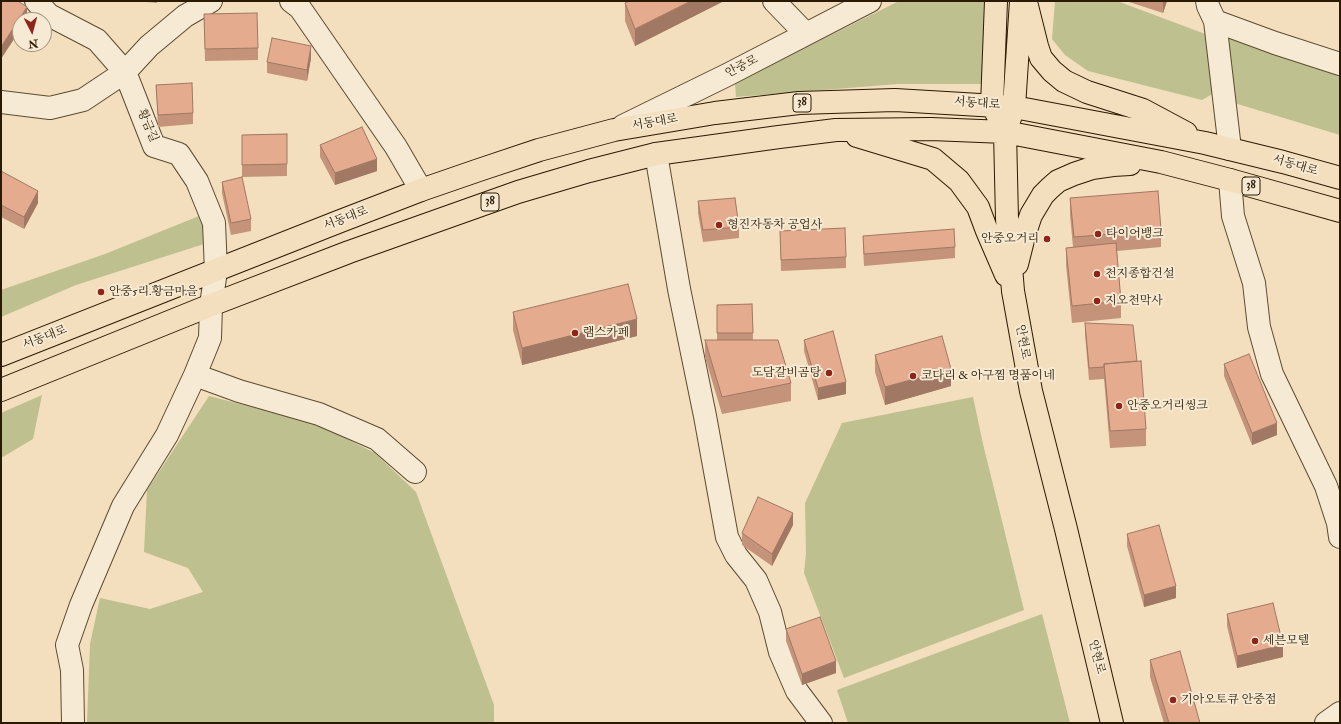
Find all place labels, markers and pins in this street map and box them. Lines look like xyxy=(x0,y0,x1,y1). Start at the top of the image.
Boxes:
place label: 형진자동차 공업사 xyxy=(727,218,822,232)
marker: 형진자동차 공업사 xyxy=(714,220,724,230)
place label: 타이어뱅크 xyxy=(1106,227,1164,241)
marker: 타이어뱅크 xyxy=(1093,229,1103,239)
place label: 안중오거리 xyxy=(981,232,1039,246)
marker: 안중오거리 xyxy=(1042,234,1052,244)
place label: 천지종합건설 xyxy=(1105,267,1175,281)
marker: 천지종합건설 xyxy=(1092,269,1102,279)
place label: 안중5리.황금마을 xyxy=(109,285,198,299)
marker: 안중5리.황금마을 xyxy=(96,287,106,297)
place label: 지오천막사 xyxy=(1105,294,1163,308)
marker: 지오천막사 xyxy=(1092,296,1102,306)
place label: 램스카페 xyxy=(583,326,629,340)
marker: 램스카페 xyxy=(570,328,580,338)
place label: 도담갈비곰탕 xyxy=(751,366,821,380)
marker: 도담갈비곰탕 xyxy=(824,368,834,378)
place label: 코다리 & 아구찜 명품이네 xyxy=(921,369,1055,383)
marker: 코다리 & 아구찜 명품이네 xyxy=(908,371,918,381)
place label: 안중오거리씽크 xyxy=(1127,399,1208,413)
marker: 안중오거리씽크 xyxy=(1114,401,1124,411)
place label: 세븐모텔 xyxy=(1263,634,1309,648)
marker: 세븐모텔 xyxy=(1250,636,1260,646)
place label: 기아오토큐 안중점 xyxy=(1181,693,1276,707)
marker: 기아오토큐 안중점 xyxy=(1168,695,1178,705)

